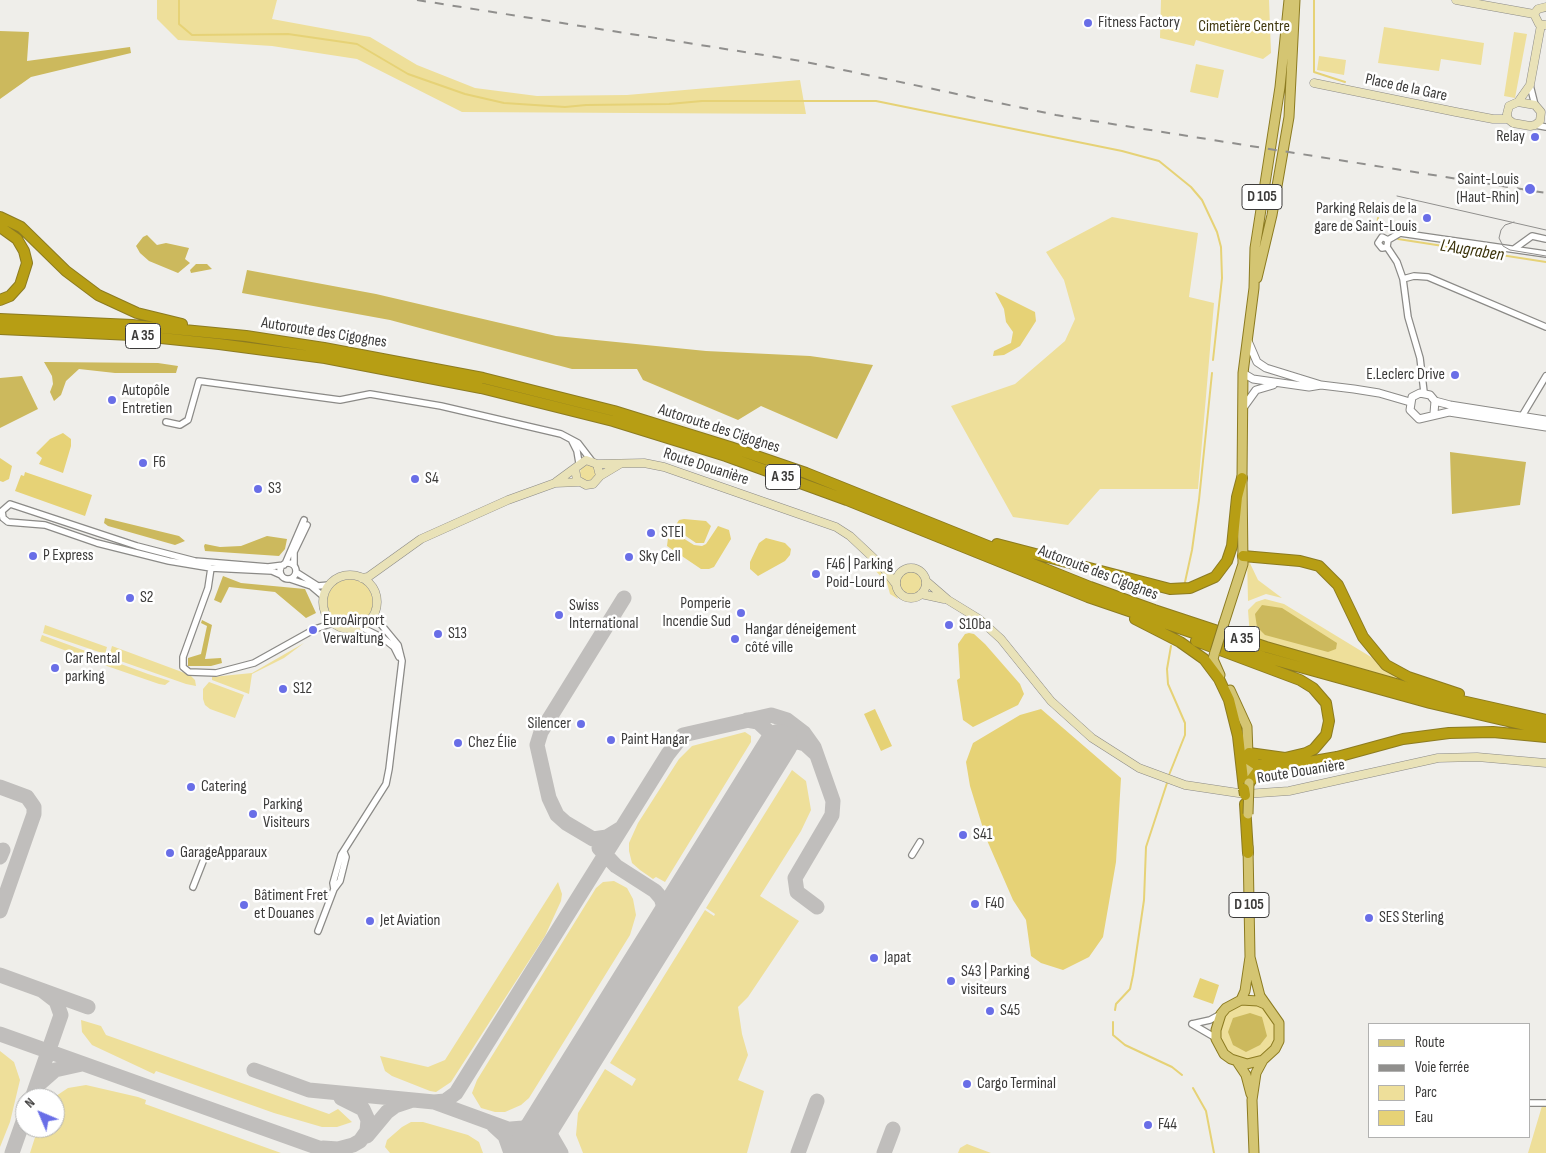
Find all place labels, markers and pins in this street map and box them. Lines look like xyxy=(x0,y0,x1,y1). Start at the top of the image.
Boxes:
place label: Fitness Factory xyxy=(1098,13,1180,33)
marker: Fitness Factory xyxy=(1082,17,1094,29)
place label: Relay xyxy=(1496,127,1525,147)
marker: Relay xyxy=(1529,131,1541,143)
place label: Saint-Louis (Haut-Rhin) xyxy=(1456,170,1519,208)
marker: Saint-Louis (Haut-Rhin) xyxy=(1523,182,1537,196)
place label: Parking Relais de la gare de Saint-Louis xyxy=(1314,199,1417,237)
marker: Parking Relais de la gare de Saint-Louis xyxy=(1421,212,1433,224)
place label: E.Leclerc Drive xyxy=(1366,365,1445,385)
marker: E.Leclerc Drive xyxy=(1449,369,1461,381)
place label: Autopôle Entretien xyxy=(122,381,172,419)
marker: Autopôle Entretien xyxy=(106,394,118,406)
place label: F6 xyxy=(153,453,166,473)
marker: F6 xyxy=(137,457,149,469)
place label: S4 xyxy=(425,469,439,489)
marker: S4 xyxy=(409,473,421,485)
place label: S3 xyxy=(268,479,282,499)
marker: S3 xyxy=(252,483,264,495)
place label: STEI xyxy=(661,523,684,543)
marker: STEI xyxy=(645,527,657,539)
place label: P Express xyxy=(43,546,94,566)
place label: Sky Cell xyxy=(639,547,681,567)
marker: P Express xyxy=(27,550,39,562)
marker: Sky Cell xyxy=(623,551,635,563)
place label: F46 | Parking Poid-Lourd xyxy=(826,555,893,593)
marker: F46 | Parking Poid-Lourd xyxy=(810,568,822,580)
place label: S2 xyxy=(140,588,153,608)
marker: S2 xyxy=(124,592,136,604)
place label: Pomperie Incendie Sud xyxy=(662,594,731,632)
place label: Swiss International xyxy=(569,596,638,634)
marker: Pomperie Incendie Sud xyxy=(735,607,747,619)
marker: Swiss International xyxy=(553,609,565,621)
place label: EuroAirport Verwaltung xyxy=(323,611,385,649)
place label: S10ba xyxy=(959,615,991,635)
marker: S10ba xyxy=(943,619,955,631)
place label: Hangar déneigement côté ville xyxy=(745,620,856,658)
marker: EuroAirport Verwaltung xyxy=(307,624,319,636)
place label: S13 xyxy=(448,624,467,644)
marker: S13 xyxy=(432,628,444,640)
marker: Hangar déneigement côté ville xyxy=(729,633,741,645)
place label: Car Rental parking xyxy=(65,649,120,687)
marker: Car Rental parking xyxy=(49,662,61,674)
place label: S12 xyxy=(293,679,312,699)
marker: S12 xyxy=(277,683,289,695)
place label: Silencer xyxy=(528,714,571,734)
marker: Silencer xyxy=(575,718,587,730)
place label: Paint Hangar xyxy=(621,730,689,750)
place label: Chez Élie xyxy=(468,733,517,753)
marker: Paint Hangar xyxy=(605,734,617,746)
marker: Chez Élie xyxy=(452,737,464,749)
place label: Catering xyxy=(201,777,247,797)
marker: Catering xyxy=(185,781,197,793)
place label: Parking Visiteurs xyxy=(263,795,310,833)
marker: Parking Visiteurs xyxy=(247,808,259,820)
place label: S41 xyxy=(973,825,992,845)
marker: S41 xyxy=(957,829,969,841)
place label: GarageApparaux xyxy=(180,843,267,863)
marker: GarageApparaux xyxy=(164,847,176,859)
place label: Bâtiment Fret et Douanes xyxy=(254,886,328,924)
place label: F40 xyxy=(985,894,1004,914)
marker: F40 xyxy=(969,898,981,910)
marker: Bâtiment Fret et Douanes xyxy=(238,899,250,911)
place label: SES Sterling xyxy=(1379,908,1444,928)
place label: Jet Aviation xyxy=(380,911,440,931)
marker: SES Sterling xyxy=(1363,912,1375,924)
marker: Jet Aviation xyxy=(364,915,376,927)
place label: Japat xyxy=(884,948,911,968)
marker: Japat xyxy=(868,952,880,964)
place label: S43 | Parking visiteurs xyxy=(961,962,1030,1000)
marker: S43 | Parking visiteurs xyxy=(945,975,957,987)
place label: S45 xyxy=(1000,1001,1020,1021)
marker: S45 xyxy=(984,1005,996,1017)
place label: Cargo Terminal xyxy=(977,1074,1056,1094)
marker: Cargo Terminal xyxy=(961,1078,973,1090)
place label: F44 xyxy=(1158,1115,1177,1135)
marker: F44 xyxy=(1142,1119,1154,1131)

